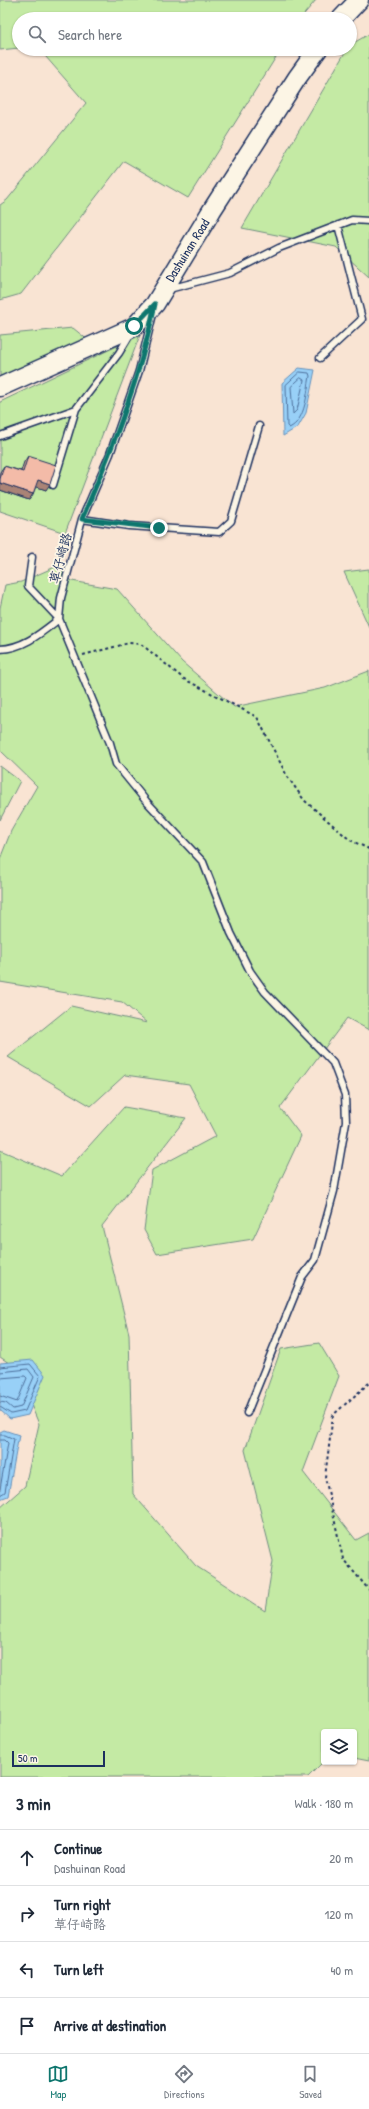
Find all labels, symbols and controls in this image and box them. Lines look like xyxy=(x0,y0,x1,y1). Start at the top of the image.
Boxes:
search box xyxy=(12,12,357,56)
icon: search xyxy=(26,23,48,45)
text: Search here xyxy=(58,24,122,45)
street label: Dashuinan Road xyxy=(161,215,213,285)
route start xyxy=(125,317,143,335)
route end xyxy=(150,519,168,537)
street label: 草仔崎路 xyxy=(45,531,75,585)
map controls xyxy=(321,1729,357,1765)
button: layers xyxy=(321,1729,357,1765)
scale bar xyxy=(12,1749,105,1768)
text: 50 m xyxy=(18,1751,38,1765)
text: 3 min xyxy=(16,1792,51,1815)
text: Walk · 180 m xyxy=(294,1794,353,1812)
text: Continue xyxy=(54,1838,102,1859)
icon: ahead xyxy=(16,1847,38,1869)
text: 20 m xyxy=(329,1849,353,1867)
text: Dashuinan Road xyxy=(54,1859,125,1877)
text: Turn right xyxy=(54,1894,110,1915)
icon: right xyxy=(16,1903,38,1925)
text: 120 m xyxy=(325,1905,353,1923)
text: 草仔崎路 xyxy=(54,1915,106,1933)
icon: left xyxy=(16,1959,38,1981)
text: Turn left xyxy=(54,1959,104,1980)
text: 40 m xyxy=(330,1961,353,1979)
icon: arrive xyxy=(16,2015,38,2037)
text: Arrive at destination xyxy=(54,2015,166,2036)
tab: Map xyxy=(47,2063,69,2101)
tab: Directions xyxy=(164,2063,205,2101)
tab: Saved xyxy=(299,2063,322,2101)

